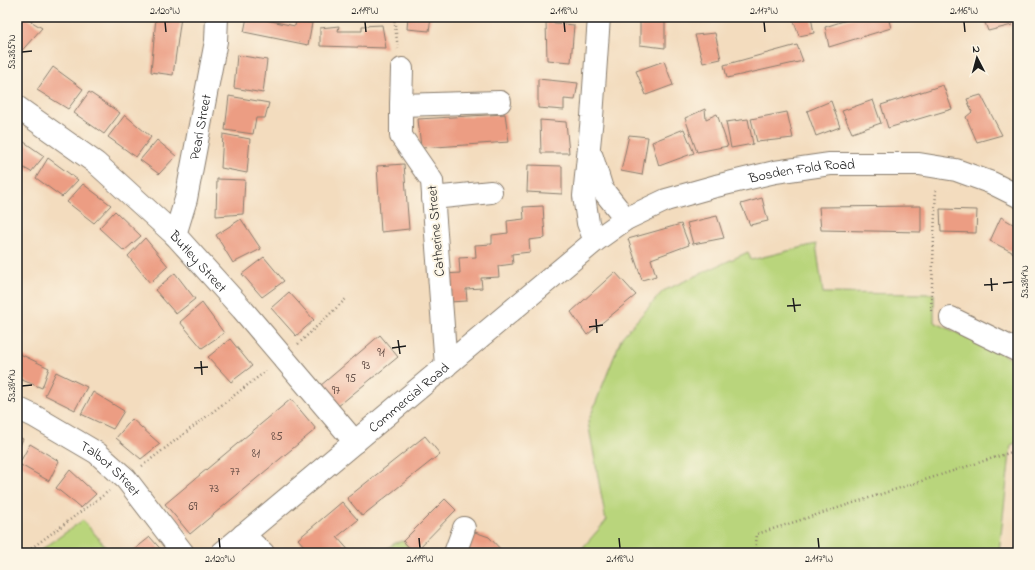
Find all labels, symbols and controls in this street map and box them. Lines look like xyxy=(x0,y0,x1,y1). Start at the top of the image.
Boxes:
text: 2.120°W xyxy=(150,4,180,19)
text: 2.119°W xyxy=(352,4,379,19)
text: 2.118°W xyxy=(550,4,578,19)
text: 2.117°W xyxy=(750,4,778,19)
text: 2.116°W xyxy=(950,4,978,19)
text: 53.385°N xyxy=(5,34,20,69)
north arrow xyxy=(957,38,997,78)
text: N xyxy=(972,41,981,57)
street label: Pearl Street xyxy=(185,92,218,162)
street label: Bosden Fold Road xyxy=(746,155,855,190)
street label: Catherine Street xyxy=(422,184,451,277)
street label: Butley Street xyxy=(163,226,232,298)
text: 53.384°N xyxy=(1018,265,1033,299)
house number: 91 xyxy=(377,344,385,362)
house number: 93 xyxy=(362,357,370,375)
street label: Commercial Road xyxy=(364,358,455,438)
text: 53.384°N xyxy=(5,369,20,403)
house number: 95 xyxy=(346,370,356,388)
house number: 97 xyxy=(332,382,340,400)
house number: 85 xyxy=(271,428,283,446)
street label: Talbot Street xyxy=(75,436,145,502)
house number: 81 xyxy=(252,445,260,463)
house number: 77 xyxy=(230,463,240,481)
house number: 73 xyxy=(209,480,219,498)
house number: 69 xyxy=(189,498,198,516)
text: 2.120°W xyxy=(205,552,235,567)
text: 2.119°W xyxy=(407,552,434,567)
text: 2.118°W xyxy=(606,552,634,567)
text: 2.117°W xyxy=(805,552,833,567)

